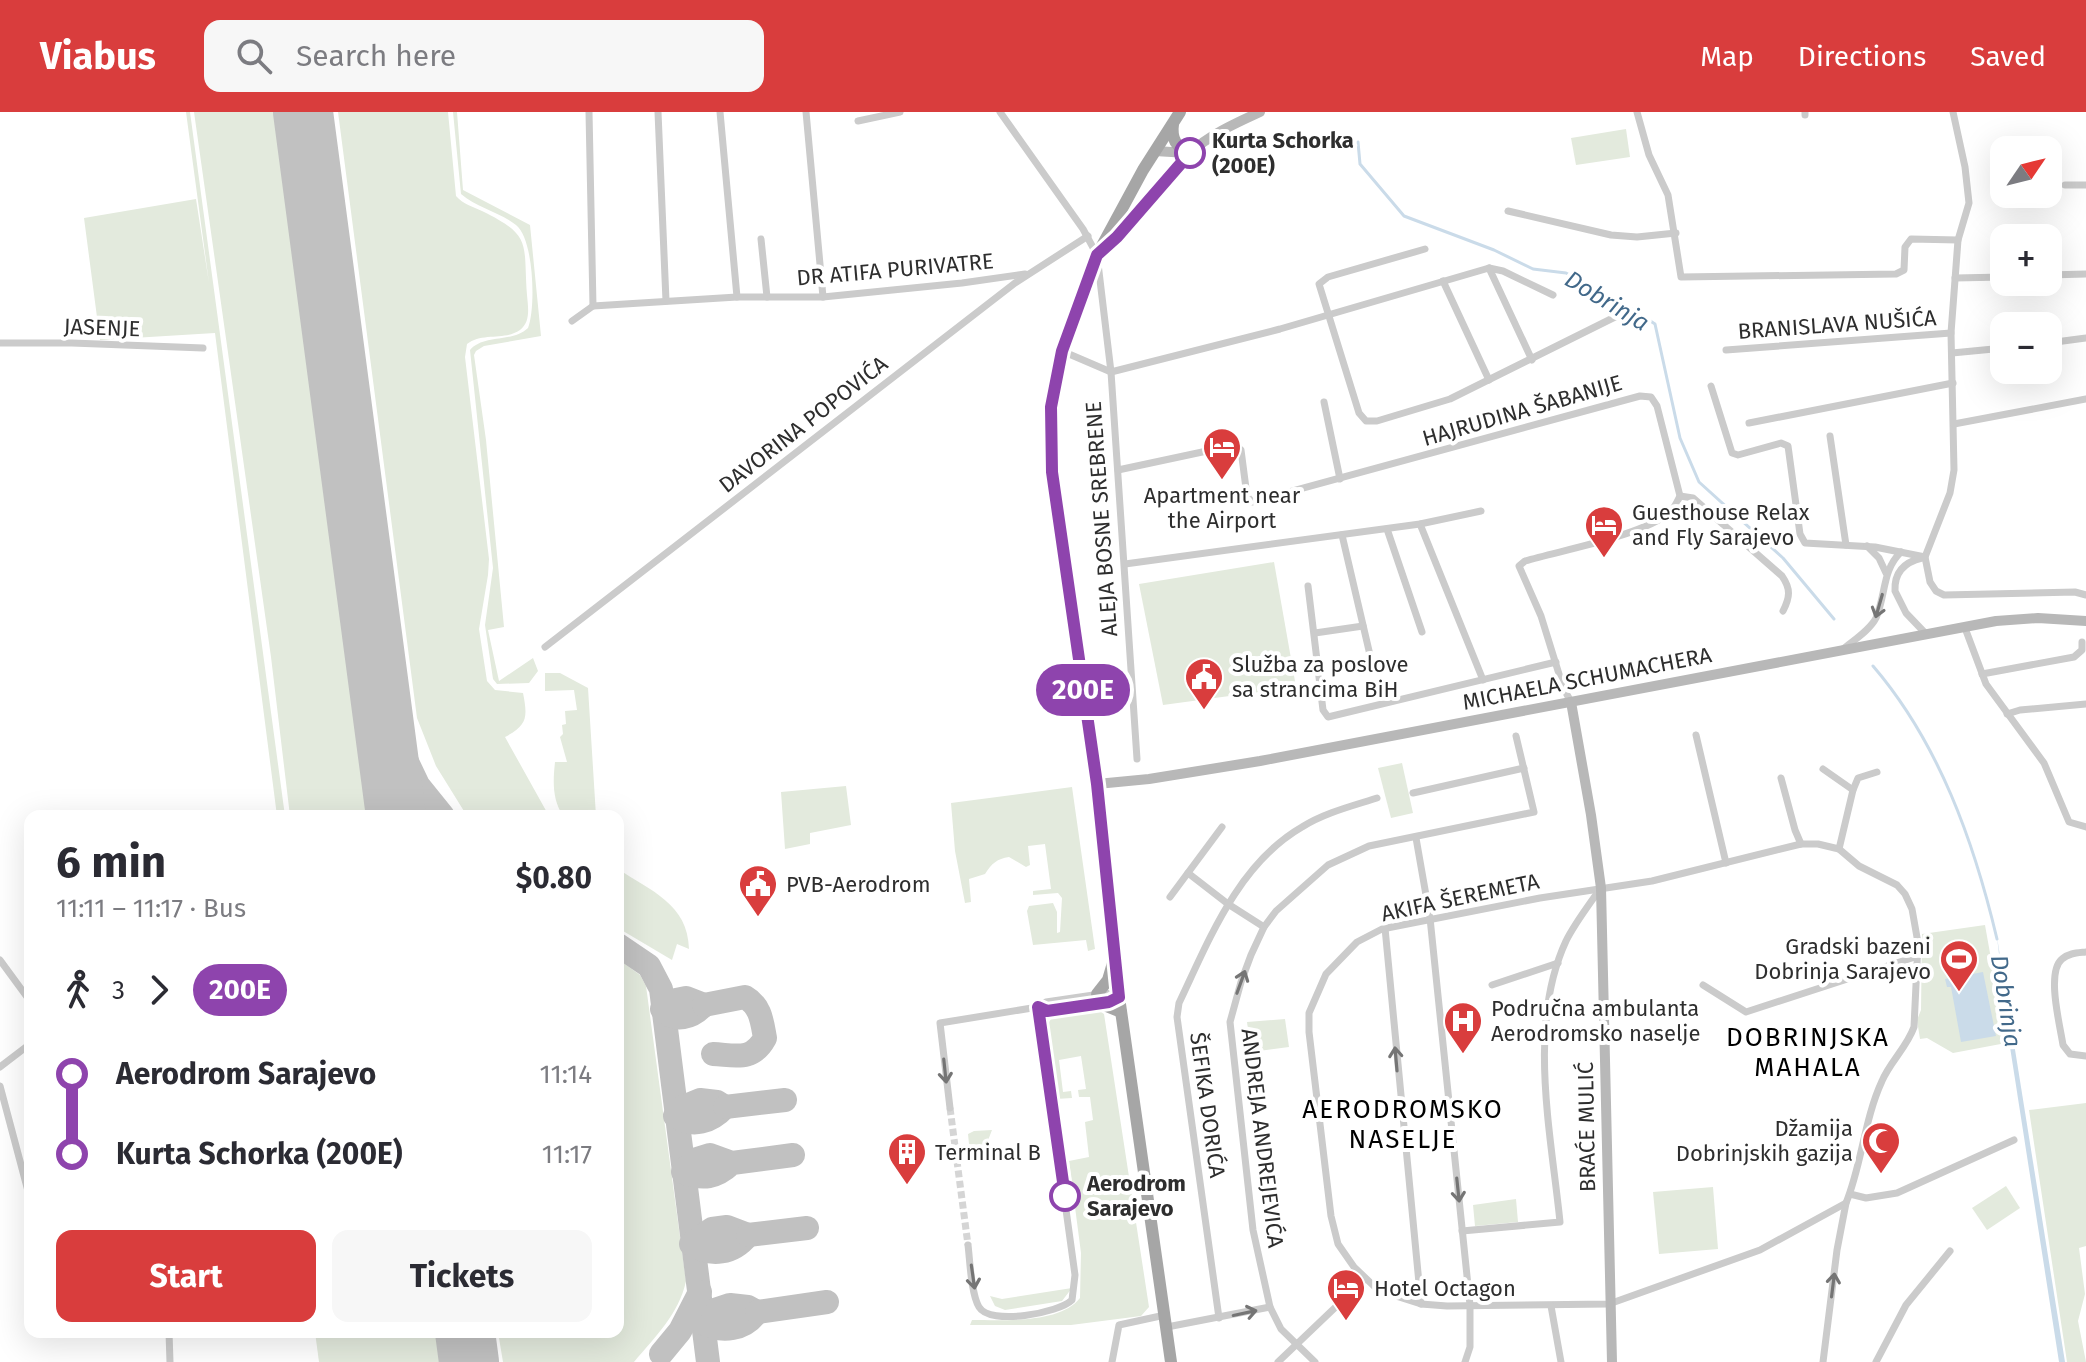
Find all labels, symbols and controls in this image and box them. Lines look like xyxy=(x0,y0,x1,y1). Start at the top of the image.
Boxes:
search box xyxy=(204,20,764,92)
text: Viabus xyxy=(40,33,156,79)
icon: search xyxy=(232,34,276,78)
text: Search here xyxy=(296,38,456,74)
text: Map xyxy=(1700,40,1754,73)
text: Directions xyxy=(1798,40,1926,73)
text: Saved xyxy=(1970,40,2046,73)
place label: Kurta Schorka (200E) xyxy=(1212,127,1354,179)
north arrow xyxy=(1990,136,2062,208)
map controls xyxy=(1990,136,2062,384)
marker: Kurta Schorka (200E) xyxy=(1175,138,1205,168)
button: + xyxy=(1990,224,2062,296)
street label: DR ATIFA PURIVATRE xyxy=(795,247,995,292)
water label: Dobrinja xyxy=(1560,265,1654,337)
street label: BRANISLAVA NUŠIĆA xyxy=(1737,304,1938,345)
button: − xyxy=(1990,312,2062,384)
street label: JASENJE xyxy=(63,313,141,342)
street label: DAVORINA POPOVIĆA xyxy=(714,350,893,499)
street label: HAJRUDINA ŠABANIJE xyxy=(1419,369,1625,452)
street label: ALEJA BOSNE SREBRENE xyxy=(1080,400,1123,638)
hotel icon: Apartment near the Airport xyxy=(1201,426,1243,481)
place label: Apartment near the Airport xyxy=(1144,482,1301,534)
place label: Guesthouse Relax and Fly Sarajevo xyxy=(1632,499,1810,551)
hotel icon: Guesthouse Relax and Fly Sarajevo xyxy=(1583,504,1625,559)
one-way arrow xyxy=(1871,593,1886,619)
street label: MICHAELA SCHUMACHERA xyxy=(1460,641,1714,716)
place label: Služba za poslove sa strancima BiH xyxy=(1232,651,1409,703)
public building icon: Služba za poslove sa strancima BiH xyxy=(1183,656,1225,711)
line badge: 200E xyxy=(1027,664,1139,716)
text: 200E xyxy=(1052,673,1114,706)
text: 6 min xyxy=(56,836,166,889)
text: $0.80 xyxy=(516,860,592,896)
public building icon: PVB-Aerodrom xyxy=(737,863,779,918)
street label: AKIFA ŠEREMETA xyxy=(1379,867,1542,927)
place label: PVB-Aerodrom xyxy=(786,871,931,898)
text: 11:11 – 11:17 · Bus xyxy=(56,893,246,924)
place label: Gradski bazeni Dobrinja Sarajevo xyxy=(1754,933,1931,985)
sports icon: Gradski bazeni Dobrinja Sarajevo xyxy=(1938,938,1980,993)
water label: Dobrinja xyxy=(1985,953,2027,1049)
icon: walk xyxy=(56,968,100,1012)
icon: forward xyxy=(137,968,181,1012)
one-way arrow xyxy=(1235,970,1249,995)
text: 200E xyxy=(209,973,271,1006)
text: 3 xyxy=(112,975,125,1006)
place label: Područna ambulanta Aerodromsko naselje xyxy=(1491,995,1701,1047)
hospital icon: Područna ambulanta Aerodromsko naselje xyxy=(1442,1000,1484,1055)
district label: DOBRINJSKA MAHALA xyxy=(1726,1022,1890,1083)
street label: ANDREJA ANDREJEVIĆA xyxy=(1236,1027,1289,1250)
street label: ŠEFIKA DORIĆA xyxy=(1184,1031,1231,1180)
one-way arrow xyxy=(1389,1046,1404,1073)
text: Aerodrom Sarajevo xyxy=(116,1056,376,1092)
one-way arrow xyxy=(938,1057,953,1084)
text: 11:14 xyxy=(540,1059,592,1090)
street label: BRAĆE MULIĆ xyxy=(1572,1062,1601,1192)
district label: AERODROMSKO NASELJE xyxy=(1302,1094,1504,1155)
place label: Džamija Dobrinjskih gazija xyxy=(1676,1115,1853,1167)
mosque icon: Džamija Dobrinjskih gazija xyxy=(1860,1120,1902,1175)
building icon: Terminal B xyxy=(886,1131,928,1186)
text: Kurta Schorka (200E) xyxy=(116,1136,403,1172)
text: 11:17 xyxy=(542,1139,592,1170)
place label: Terminal B xyxy=(935,1139,1041,1166)
place label: Aerodrom Sarajevo xyxy=(1086,1170,1186,1222)
one-way arrow xyxy=(1451,1176,1466,1203)
marker: Aerodrom Sarajevo xyxy=(1050,1181,1080,1211)
button: Start xyxy=(56,1230,316,1322)
button: Tickets xyxy=(332,1230,592,1322)
one-way arrow xyxy=(966,1264,981,1289)
hotel icon: Hotel Octagon xyxy=(1325,1267,1367,1322)
one-way arrow xyxy=(1826,1272,1841,1298)
place label: Hotel Octagon xyxy=(1374,1275,1516,1302)
one-way arrow xyxy=(1231,1305,1257,1320)

